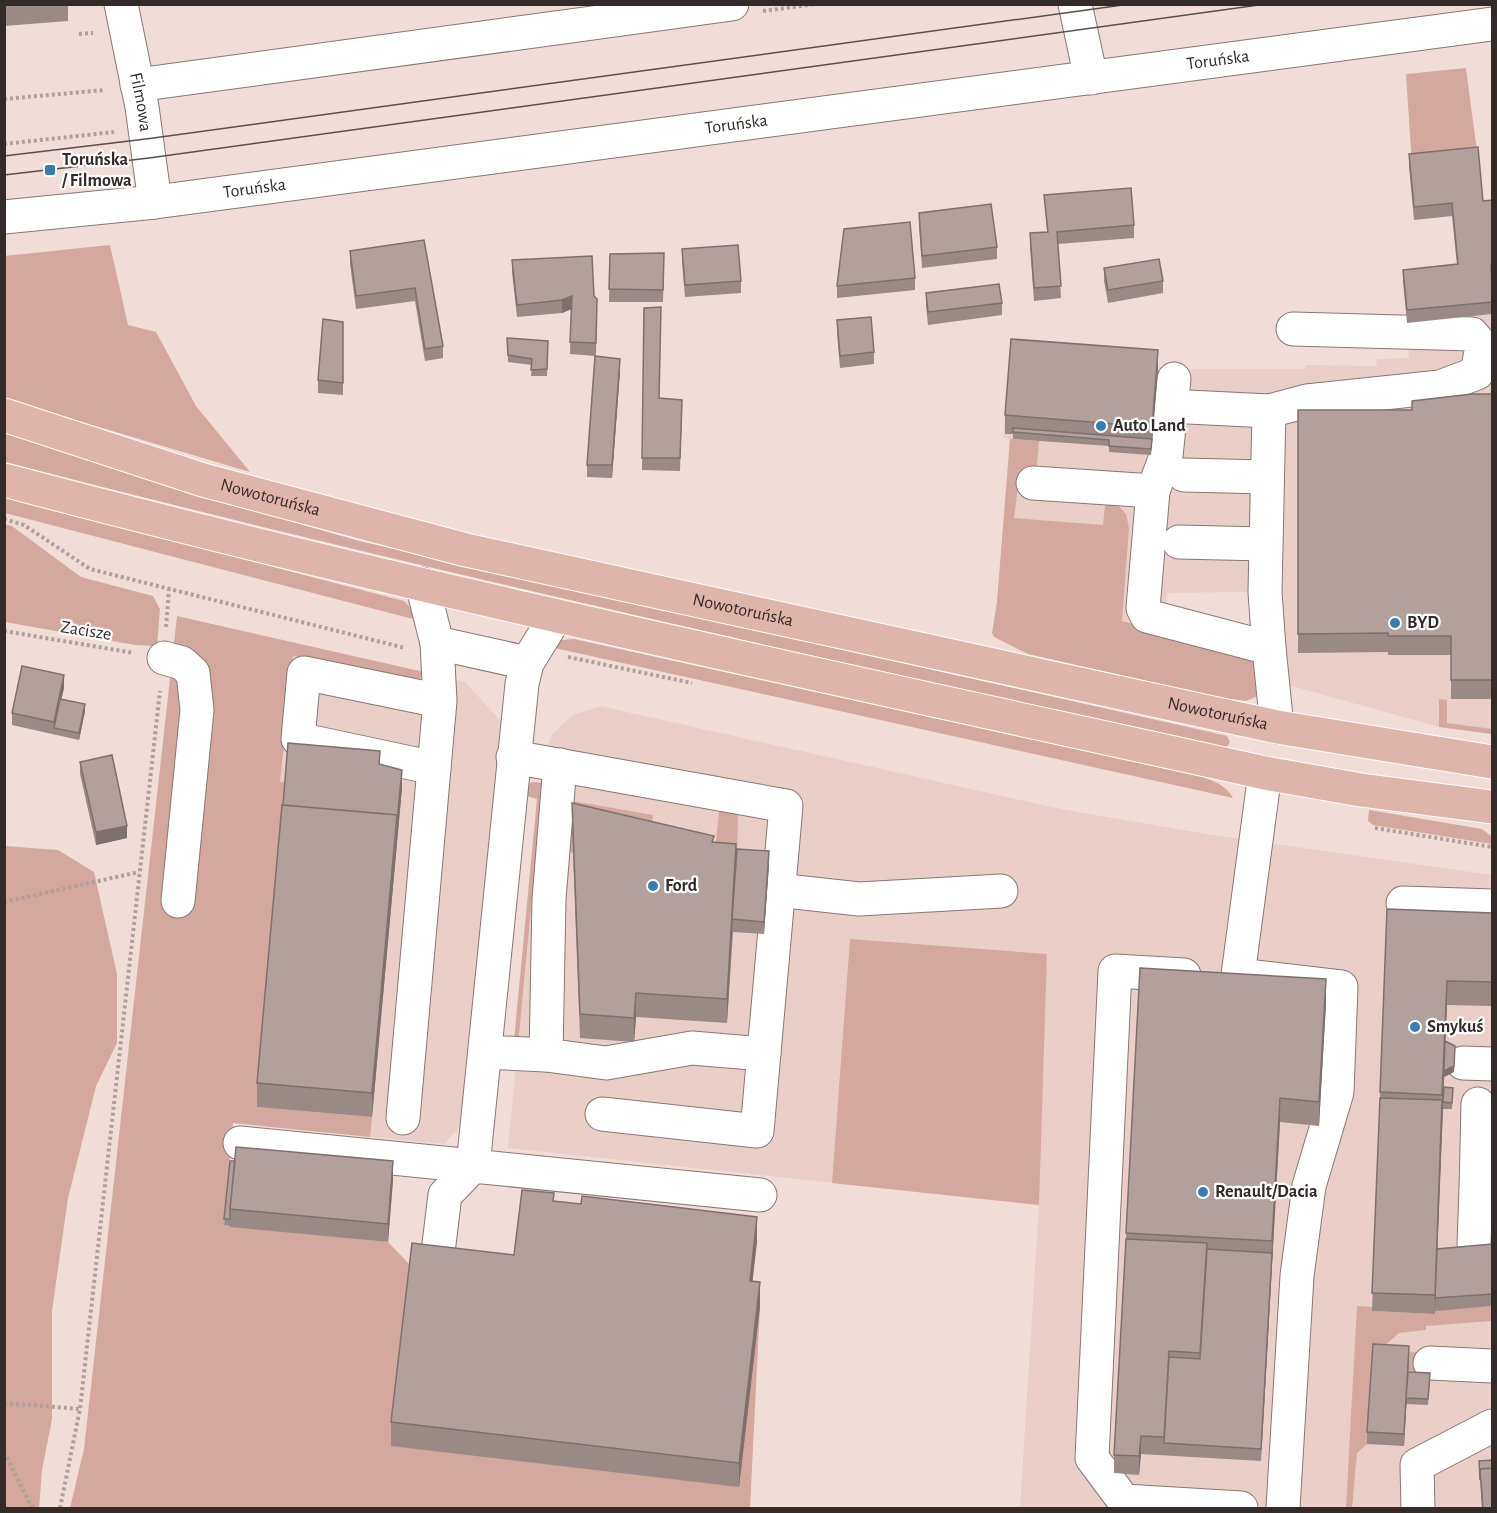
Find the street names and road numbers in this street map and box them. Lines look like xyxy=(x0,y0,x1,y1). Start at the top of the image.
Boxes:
street label: Toruńska xyxy=(1185,47,1250,74)
street label: Filmowa xyxy=(126,71,154,133)
street label: Toruńska xyxy=(704,112,769,138)
street label: Toruńska xyxy=(222,176,287,202)
street label: Nowotoruńska xyxy=(219,476,322,520)
street label: Nowotoruńska xyxy=(691,591,795,630)
street label: Zacisze xyxy=(59,618,113,644)
street label: Nowotoruńska xyxy=(1166,694,1270,734)

